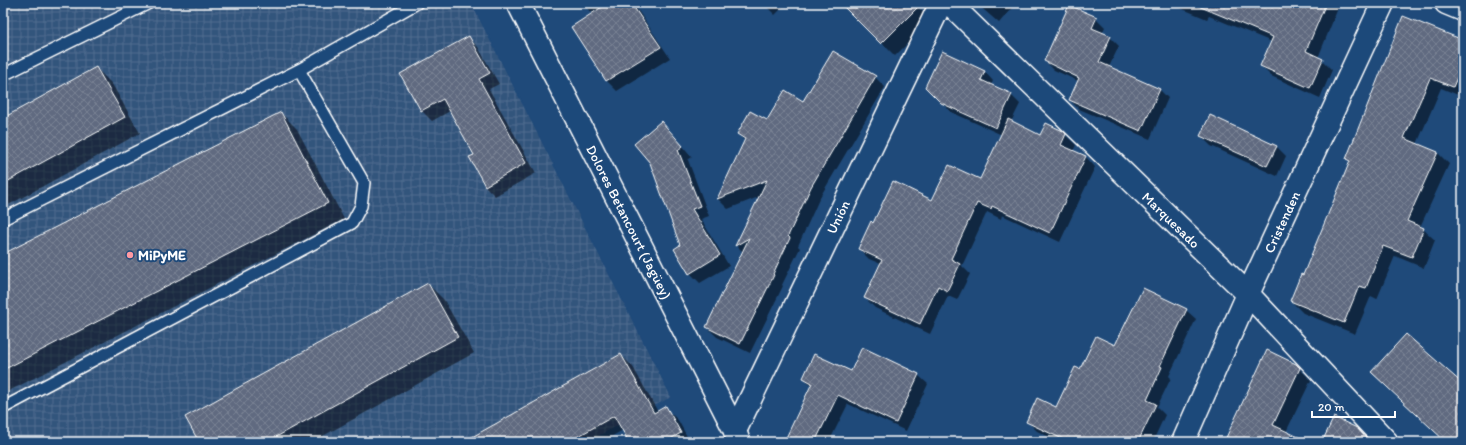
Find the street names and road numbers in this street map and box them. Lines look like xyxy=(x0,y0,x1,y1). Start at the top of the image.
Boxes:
street label: Dolores Betancourt (Jagüey) xyxy=(582,142,675,302)
street label: Marquesado xyxy=(1138,189,1203,252)
street label: Cristenden xyxy=(1261,189,1304,256)
street label: Unión xyxy=(823,197,854,237)

